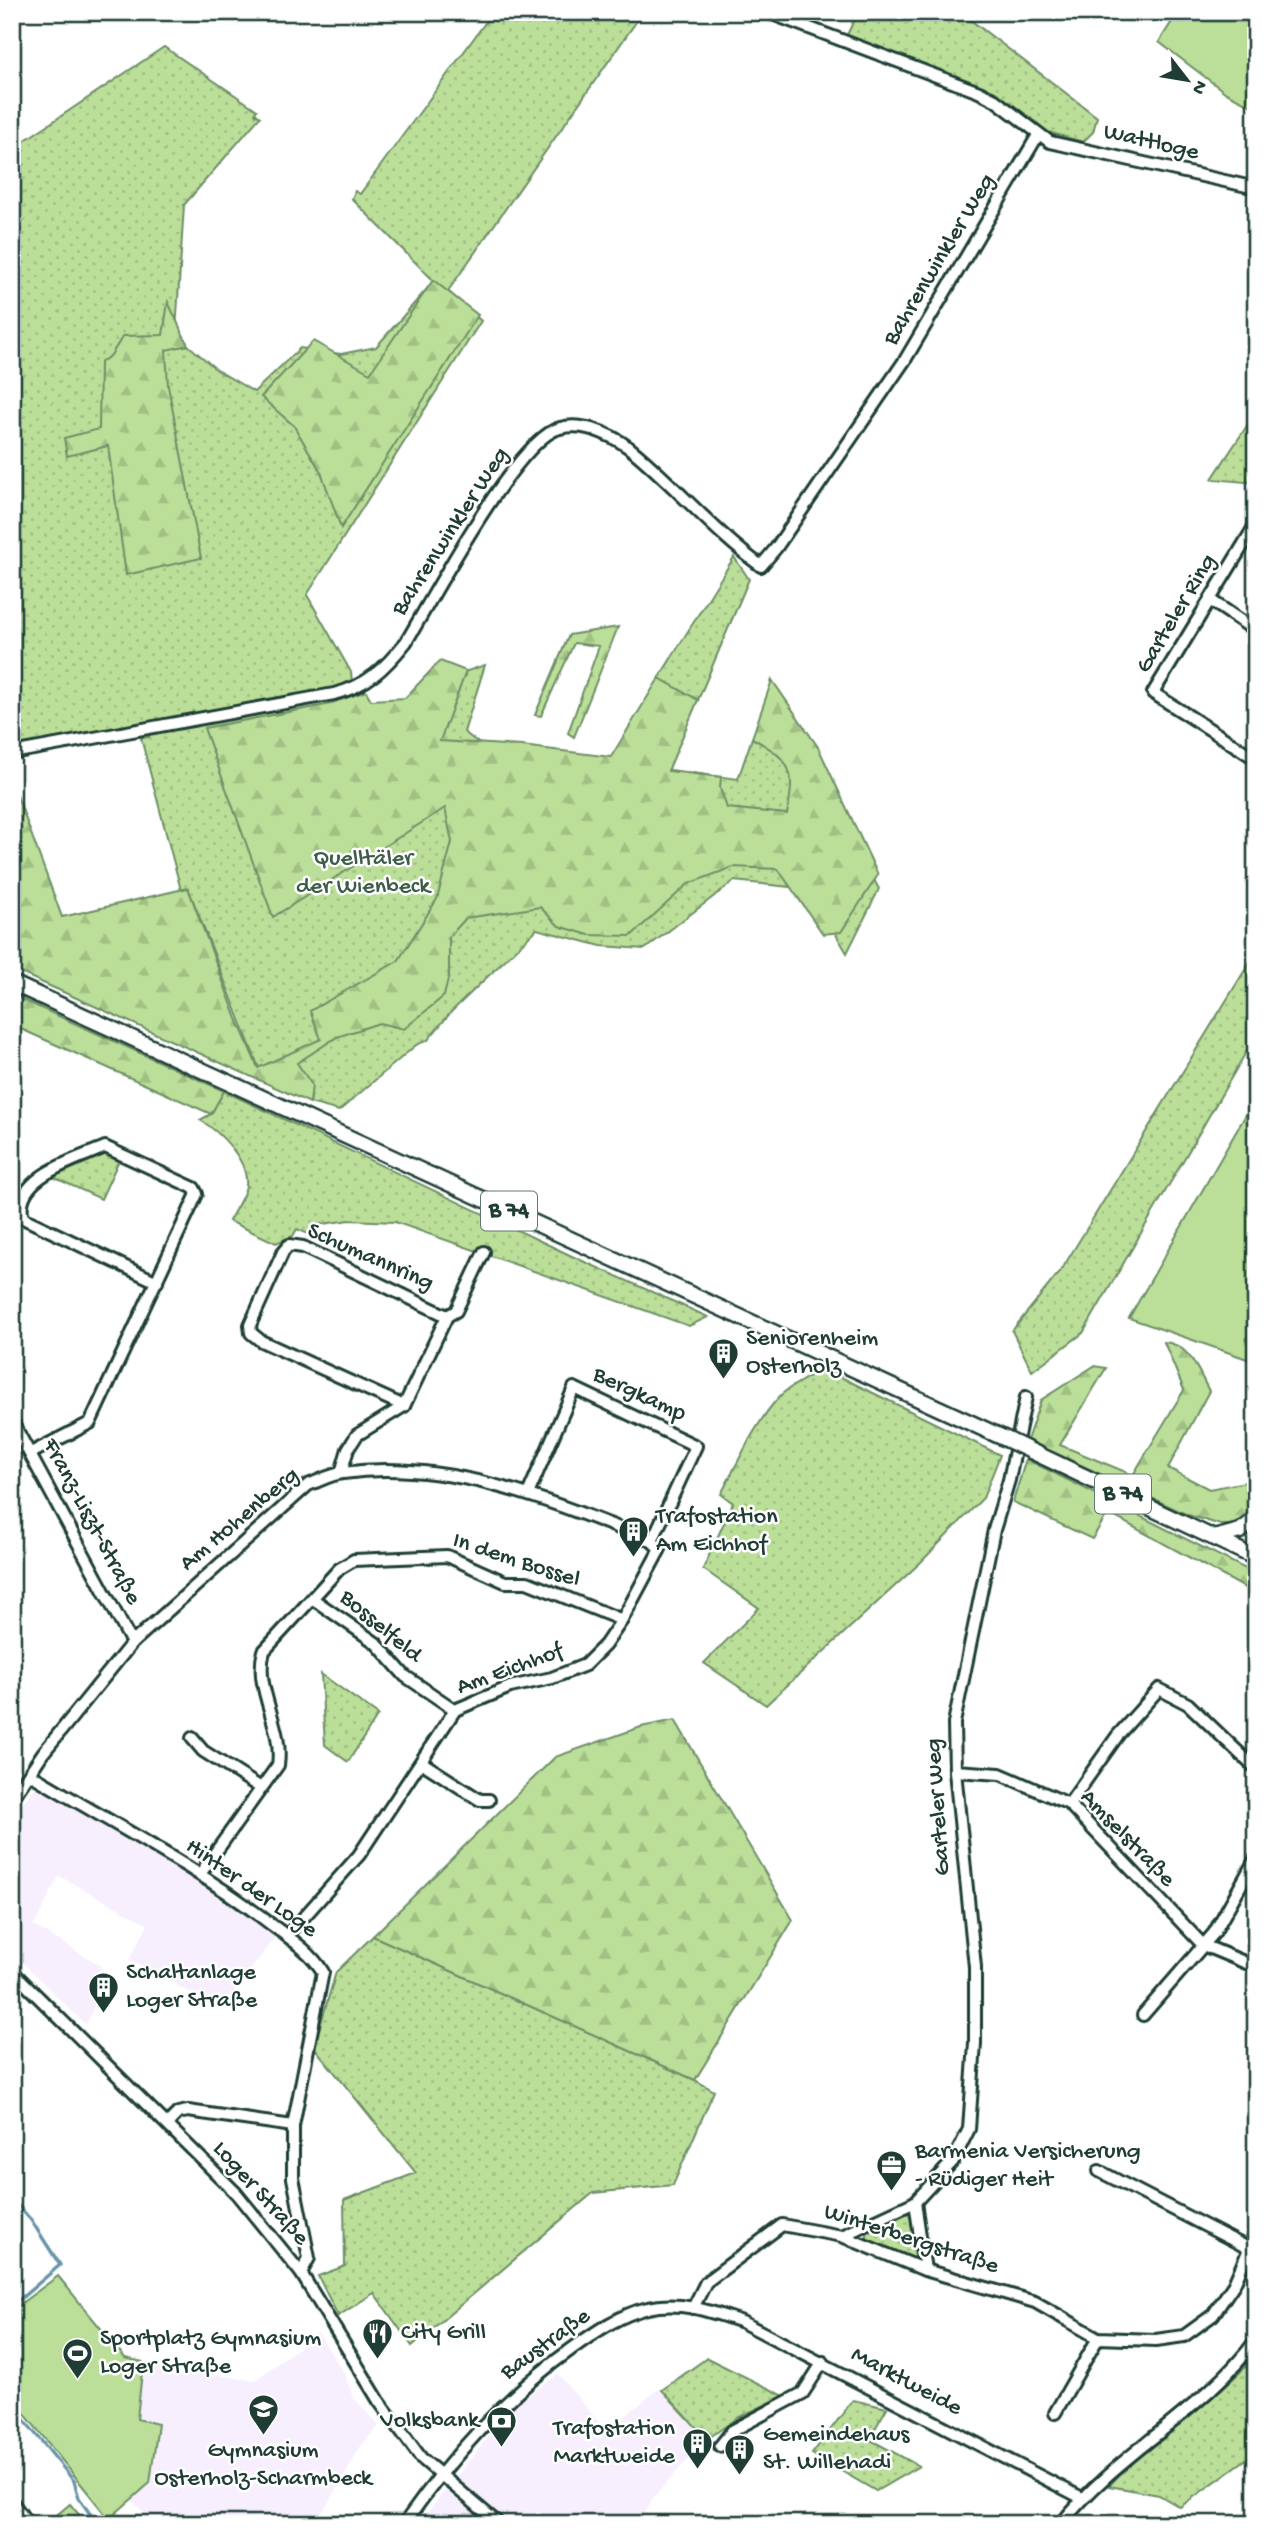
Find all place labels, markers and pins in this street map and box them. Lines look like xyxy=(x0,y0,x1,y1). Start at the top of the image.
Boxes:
place label: Seniorenheim Osterholz xyxy=(746,1325,878,1382)
building icon: Seniorenheim Osterholz xyxy=(706,1336,740,1380)
place label: Trafostation Am Eichhof xyxy=(654,1503,778,1560)
building icon: Trafostation Am Eichhof xyxy=(616,1514,650,1558)
place label: Schaltanlage Loger Straße xyxy=(126,1959,258,2016)
building icon: Schaltanlage Loger Straße xyxy=(86,1970,120,2014)
place label: Barmenia Versicherung - Rüdiger Heit xyxy=(914,2138,1141,2195)
office icon: Barmenia Versicherung - Rüdiger Heit xyxy=(875,2149,909,2193)
restaurant icon: City Grill xyxy=(361,2316,395,2360)
place label: City Grill xyxy=(401,2319,486,2348)
place label: Sportplatz Gymnasium Loger Straße xyxy=(100,2325,321,2382)
sports icon: Sportplatz Gymnasium Loger Straße xyxy=(60,2336,94,2380)
school or university icon: Gymnasium Osterholz-Scharmbeck xyxy=(246,2392,280,2436)
bank icon: Volksbank xyxy=(485,2404,519,2448)
place label: Volksbank xyxy=(379,2407,481,2436)
place label: Trafostation Marktweide xyxy=(551,2415,676,2472)
place label: Gemeindehaus St. Willehadi xyxy=(763,2421,910,2478)
building icon: Trafostation Marktweide xyxy=(681,2426,715,2470)
building icon: Gemeindehaus St. Willehadi xyxy=(723,2432,757,2476)
place label: Gymnasium Osterholz-Scharmbeck xyxy=(154,2437,374,2494)

